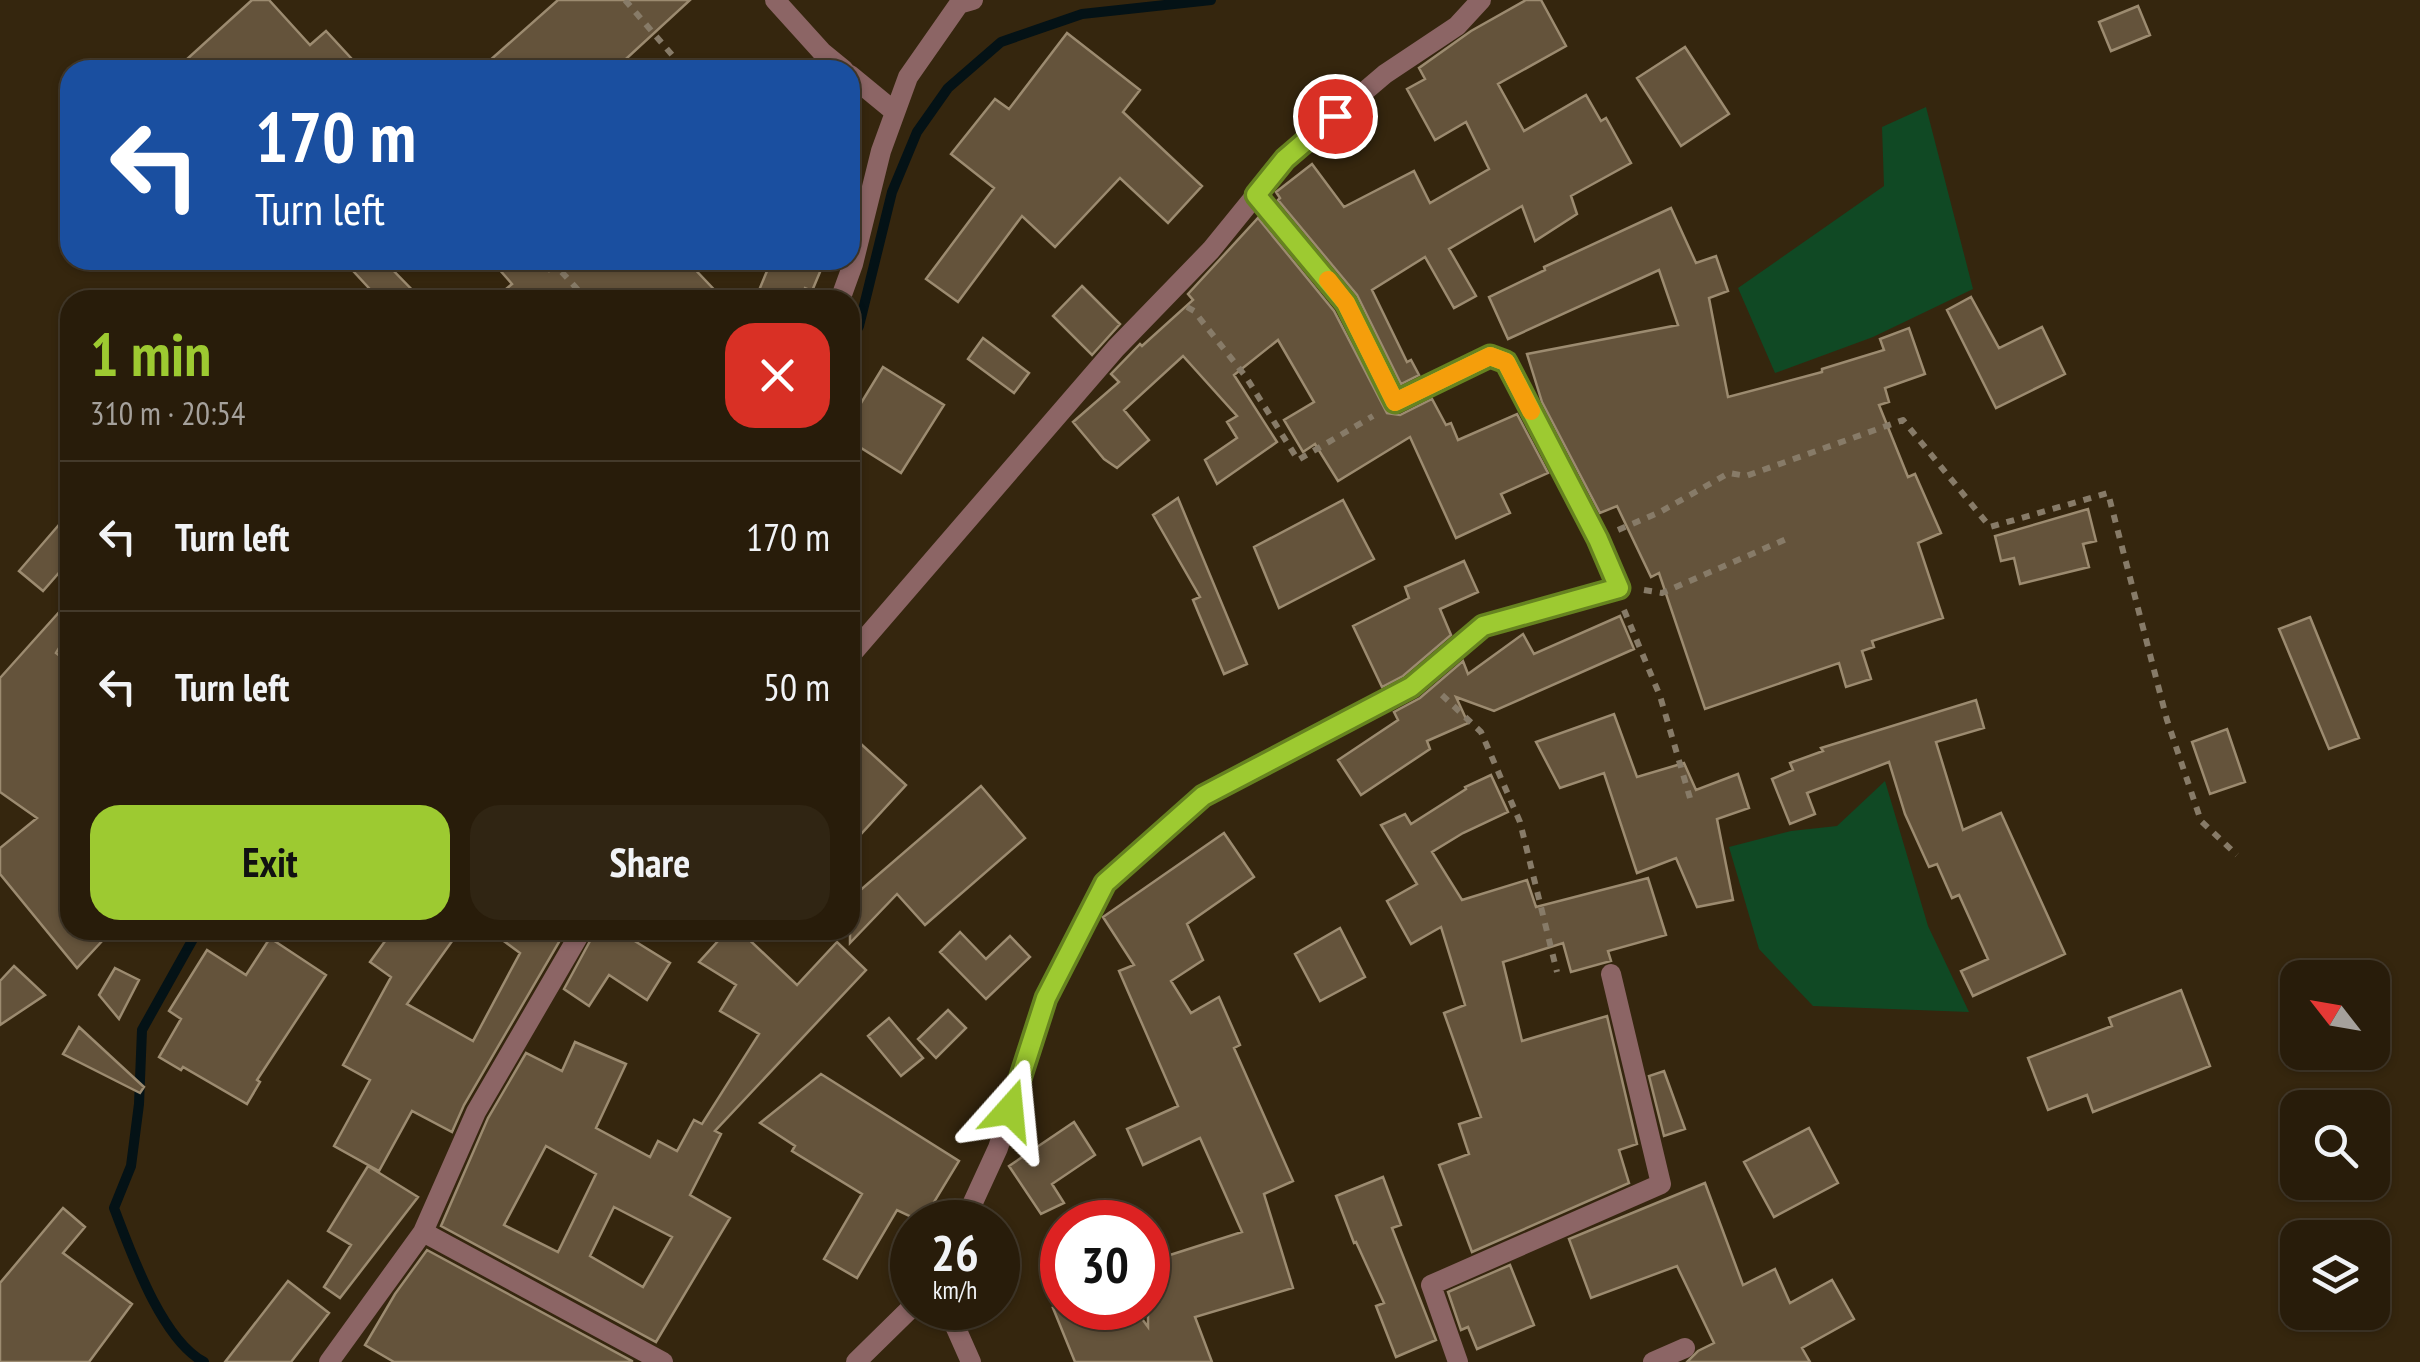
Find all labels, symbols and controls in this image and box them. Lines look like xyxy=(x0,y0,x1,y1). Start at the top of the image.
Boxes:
pin xyxy=(1293,74,1378,159)
icon: arrive xyxy=(1308,89,1363,144)
text: 170 m xyxy=(255,91,416,181)
icon: left xyxy=(90,100,220,230)
text: Turn left xyxy=(255,179,385,237)
text: 1 min xyxy=(90,315,211,393)
button: close xyxy=(725,323,830,428)
text: 310 m · 20:54 xyxy=(90,392,245,434)
icon: left xyxy=(90,509,145,564)
text: Turn left xyxy=(175,512,289,561)
text: 170 m xyxy=(746,512,830,561)
icon: left xyxy=(90,659,145,714)
text: Turn left xyxy=(175,662,289,711)
text: 50 m xyxy=(763,662,830,711)
button: Exit xyxy=(90,805,450,920)
button: Share xyxy=(470,805,830,920)
north arrow xyxy=(2280,960,2390,1070)
map controls xyxy=(2280,960,2390,1330)
position arrow xyxy=(958,1058,1062,1162)
button: search xyxy=(2280,1090,2390,1200)
speed limit sign: 30 xyxy=(1040,1200,1170,1330)
text: 26 xyxy=(931,1220,979,1285)
button: layers xyxy=(2280,1220,2390,1330)
text: km/h xyxy=(933,1274,977,1306)

